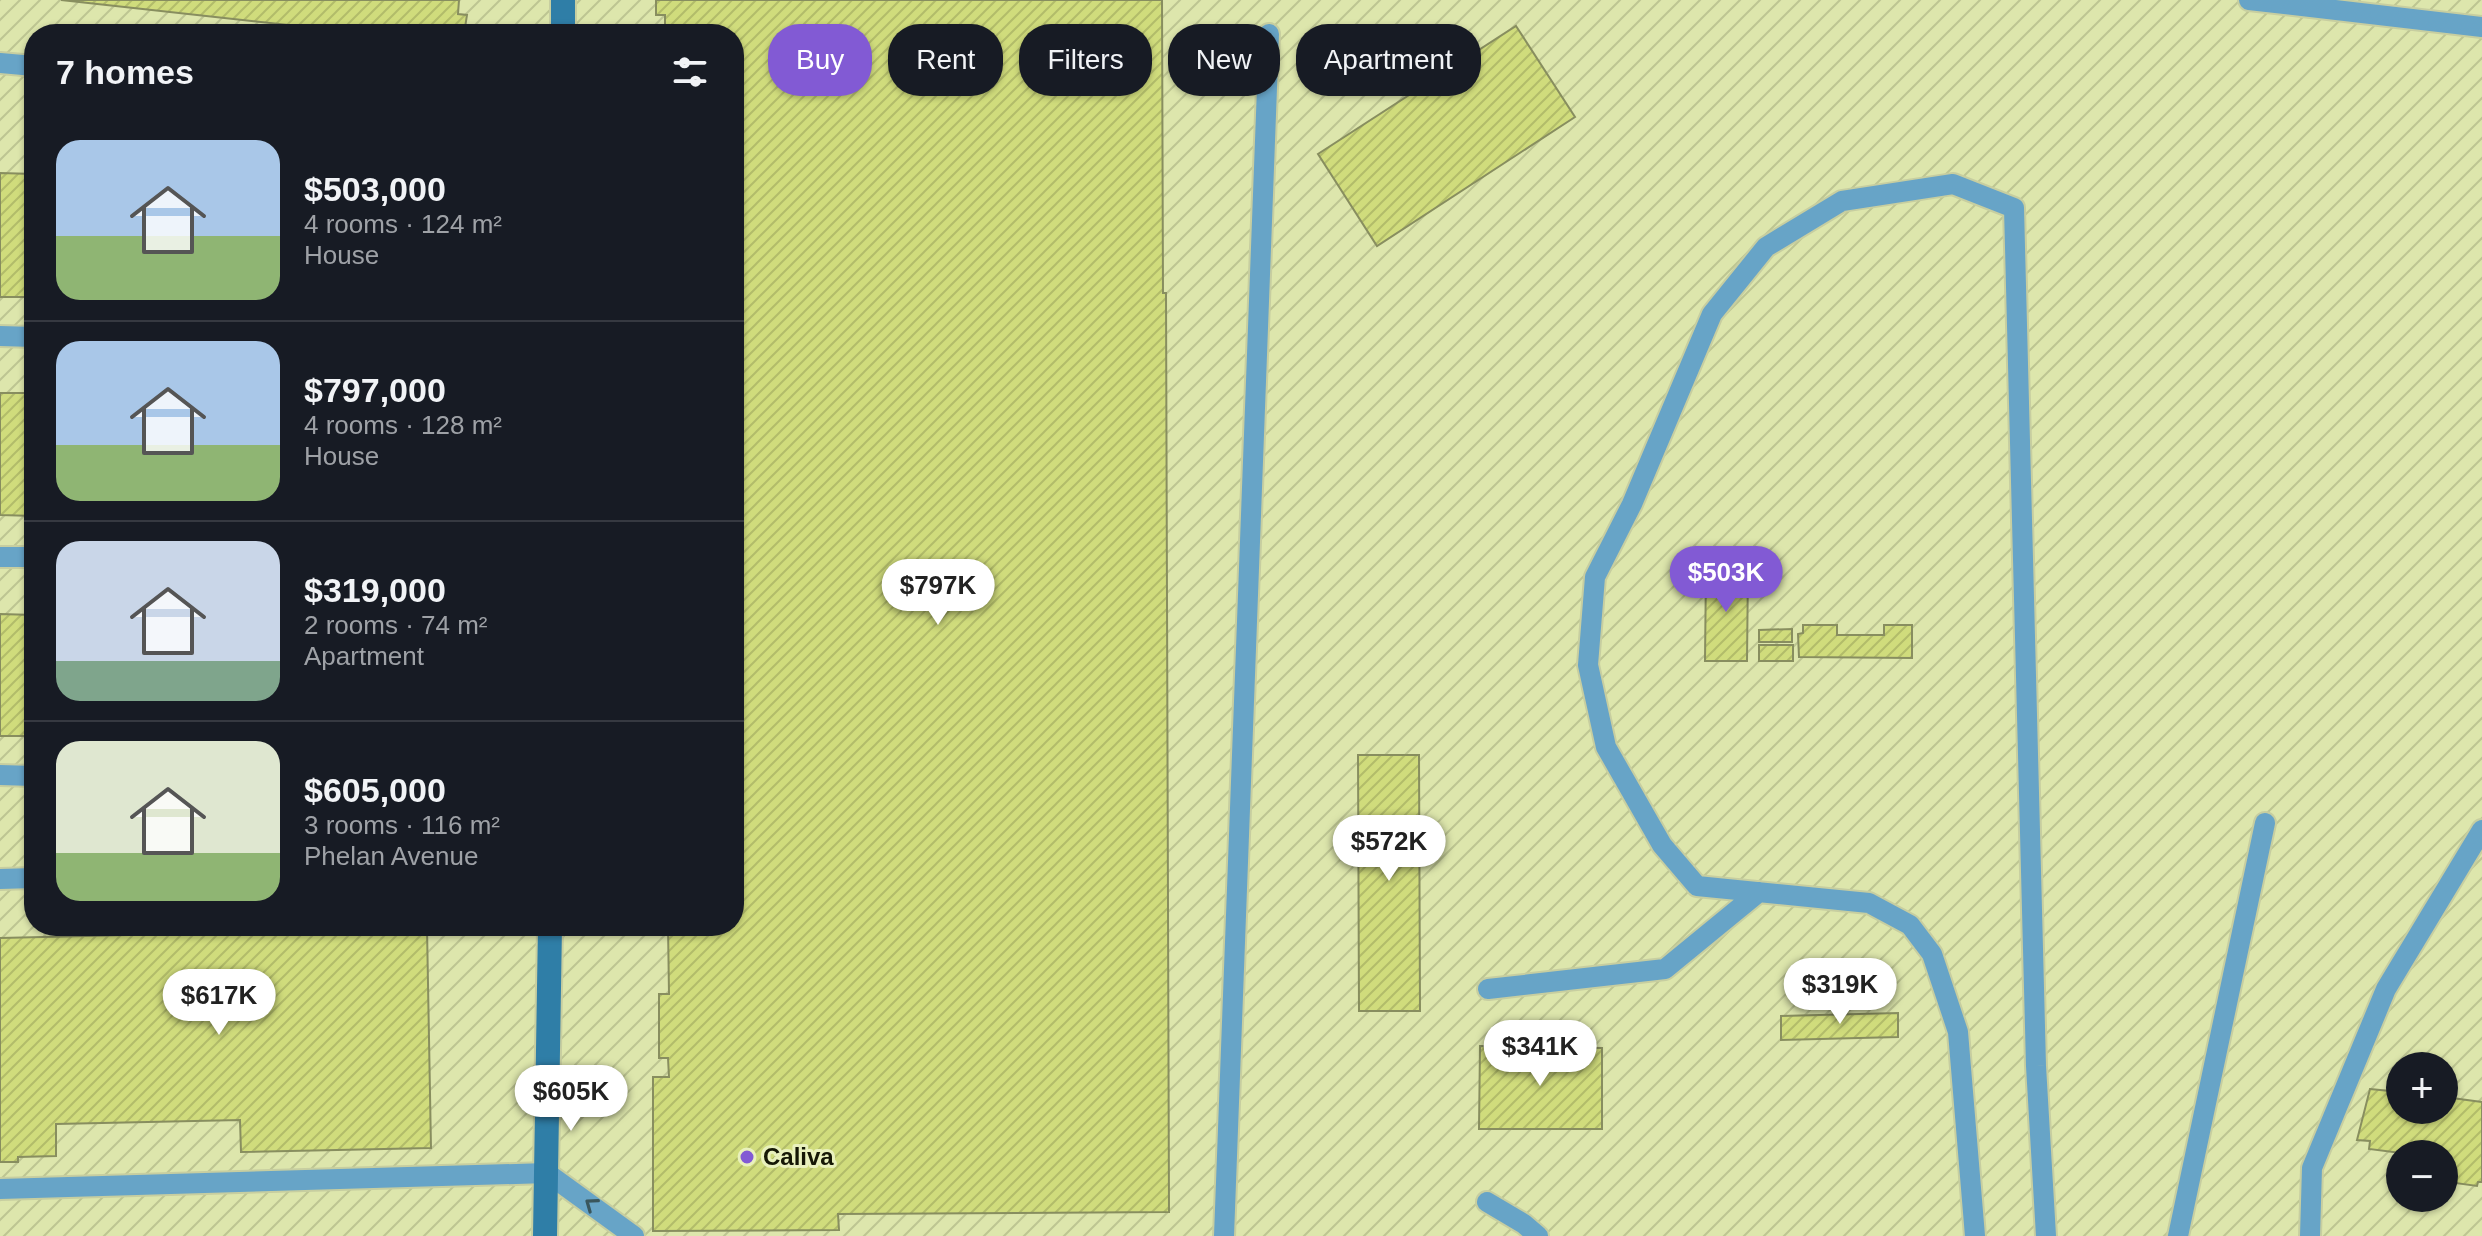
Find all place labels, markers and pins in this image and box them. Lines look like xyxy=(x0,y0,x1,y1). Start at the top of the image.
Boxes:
pin: $503K xyxy=(1670,546,1782,614)
pin: $797K xyxy=(882,559,994,627)
pin: $572K xyxy=(1333,815,1445,883)
pin: $319K xyxy=(1784,958,1896,1026)
pin: $617K xyxy=(163,969,275,1037)
pin: $341K xyxy=(1484,1020,1596,1088)
pin: $605K xyxy=(515,1065,627,1133)
place label: Caliva xyxy=(763,1143,834,1170)
marker: Caliva xyxy=(738,1148,756,1166)

